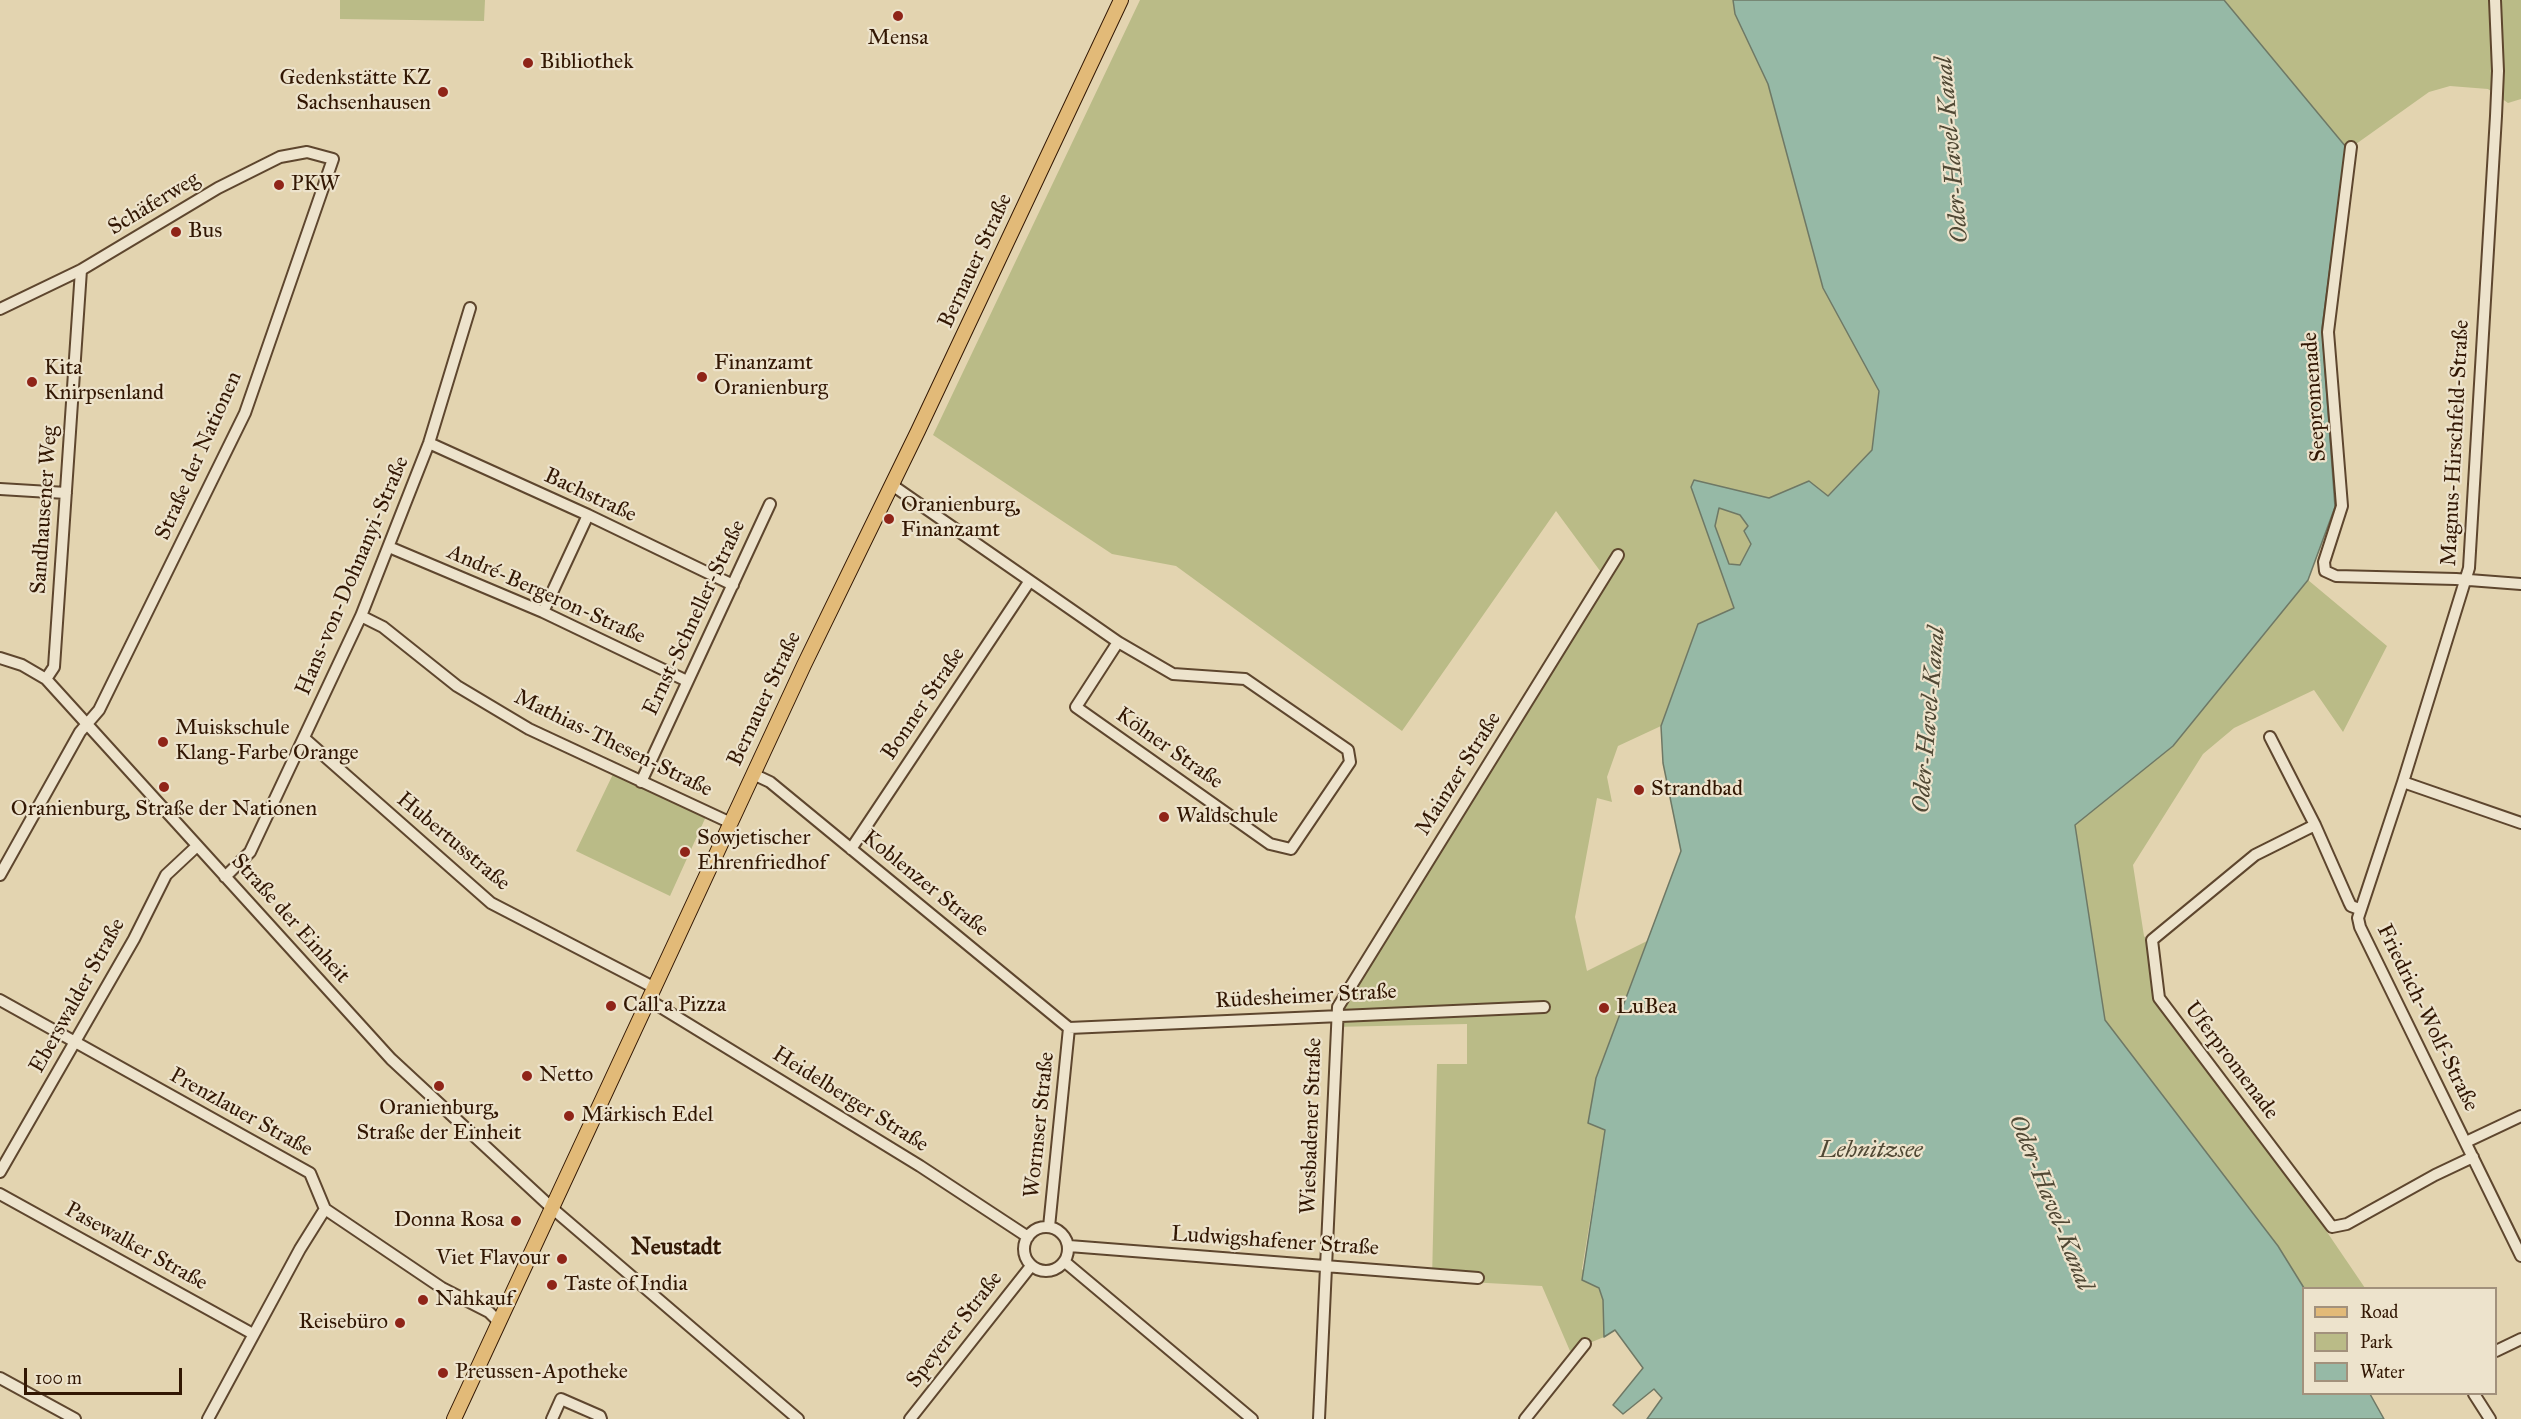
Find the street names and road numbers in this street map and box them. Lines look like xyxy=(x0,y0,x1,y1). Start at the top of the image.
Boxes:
street label: Schäferweg xyxy=(104,166,204,242)
street label: Bernauer Straße xyxy=(933,189,1019,333)
street label: Magnus-Hirschfeld-Straße xyxy=(2436,319,2476,567)
street label: Seepromenade xyxy=(2297,331,2333,463)
street label: Straße der Nationen xyxy=(150,368,248,544)
street label: Sandhausener Weg xyxy=(26,425,64,595)
street label: Hans-von-Dohnanyi-Straße xyxy=(291,452,415,700)
street label: Bachstraße xyxy=(539,463,641,529)
street label: Ernst-Schneller-Straße xyxy=(638,516,752,720)
street label: André-Bergeron-Straße xyxy=(443,539,649,651)
street label: Bernauer Straße xyxy=(722,627,808,771)
street label: Bonner Straße xyxy=(877,643,971,765)
street label: Mathias-Thesen-Straße xyxy=(509,684,717,804)
street label: Kölner Straße xyxy=(1110,702,1228,796)
street label: Mainzer Straße xyxy=(1411,707,1507,841)
street label: Hubertusstraße xyxy=(391,787,515,897)
street label: Koblenzer Straße xyxy=(856,825,994,943)
street label: Straße der Einheit xyxy=(225,849,355,989)
street label: Eberswalder Straße xyxy=(24,914,132,1078)
street label: Friedrich-Wolf-Straße xyxy=(2370,920,2484,1116)
street label: Rüdesheimer Straße xyxy=(1215,979,1397,1015)
street label: Uferpromenade xyxy=(2178,997,2284,1125)
street label: Wiesbadener Straße xyxy=(1296,1037,1328,1215)
street label: Heidelberger Straße xyxy=(767,1041,933,1159)
street label: Wormser Straße xyxy=(1019,1051,1061,1199)
street label: Prenzlauer Straße xyxy=(165,1063,317,1163)
street label: Pasewalker Straße xyxy=(60,1197,212,1297)
street label: Ludwigshafener Straße xyxy=(1170,1222,1380,1262)
street label: Speyerer Straße xyxy=(901,1266,1009,1394)

